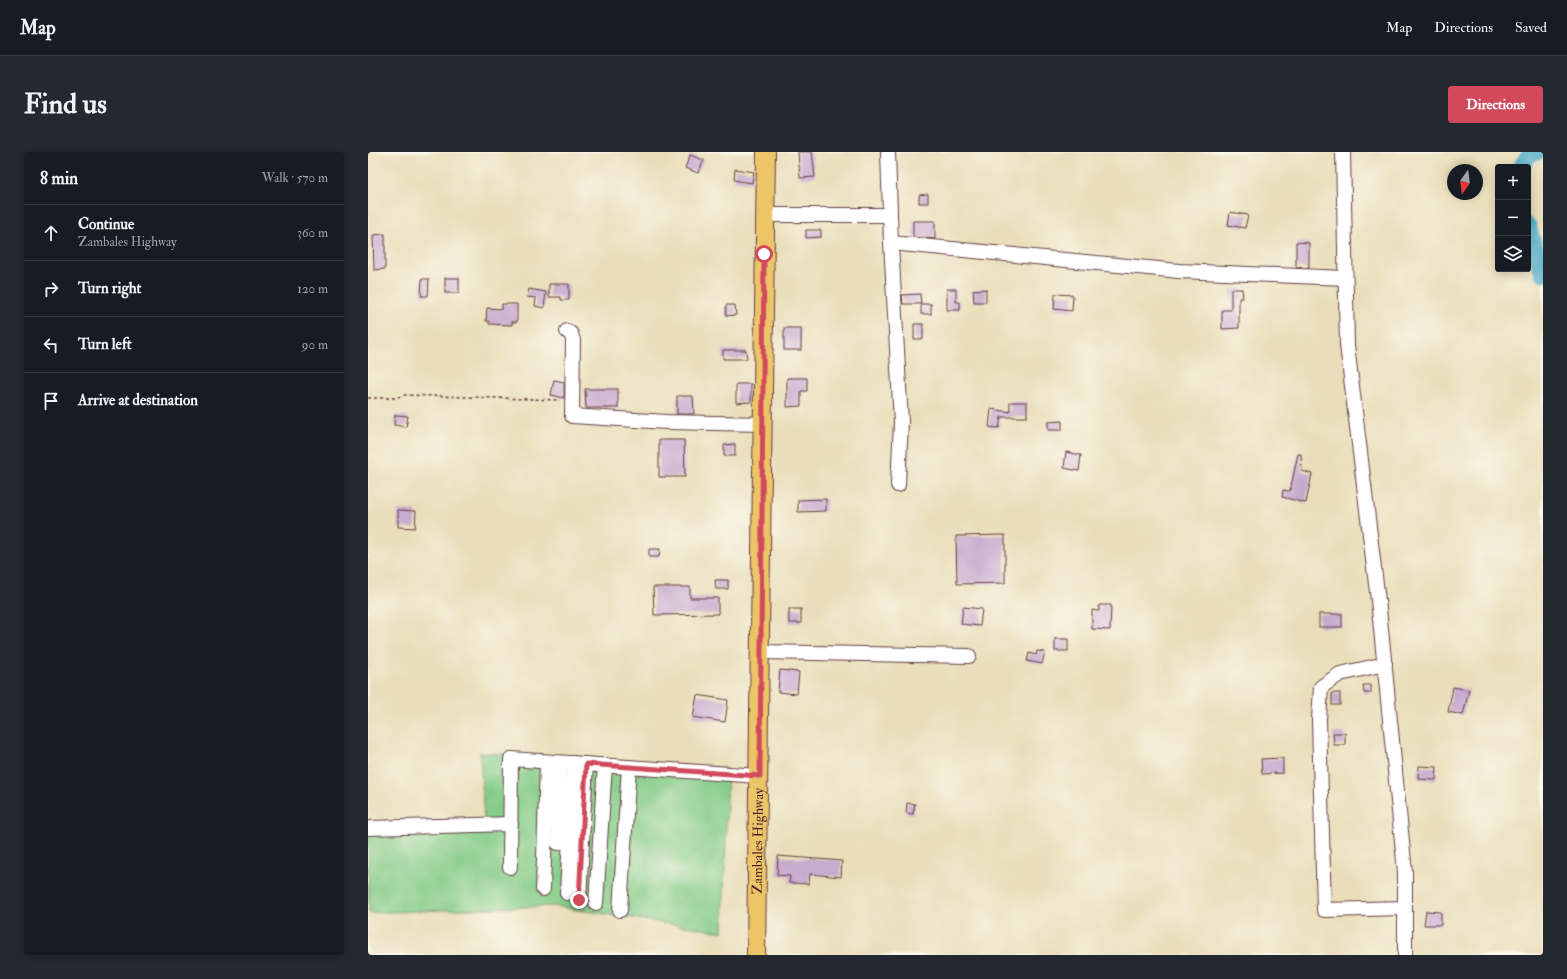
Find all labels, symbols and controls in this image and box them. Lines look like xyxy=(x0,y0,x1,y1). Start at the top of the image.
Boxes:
text: Map xyxy=(20,16,56,40)
text: Map xyxy=(1386,19,1412,36)
text: Directions xyxy=(1434,19,1493,36)
text: Saved xyxy=(1515,19,1547,36)
button: Directions xyxy=(1448,86,1543,123)
text: Find us xyxy=(24,87,107,122)
north arrow xyxy=(1447,164,1483,200)
map controls xyxy=(1495,164,1531,272)
button: + xyxy=(1495,164,1531,200)
text: 8 min xyxy=(40,168,78,189)
text: Walk · 570 m xyxy=(262,170,328,186)
button: − xyxy=(1495,200,1531,236)
text: Continue xyxy=(78,215,134,234)
icon: ahead xyxy=(40,222,62,244)
text: 360 m xyxy=(297,225,328,241)
text: Zambales Highway xyxy=(78,234,177,250)
button: layers xyxy=(1495,236,1531,272)
route start xyxy=(755,245,773,263)
icon: right xyxy=(40,278,62,300)
text: Turn right xyxy=(78,279,141,298)
text: 120 m xyxy=(297,281,328,297)
icon: left xyxy=(40,334,62,356)
text: Turn left xyxy=(78,335,132,354)
text: 90 m xyxy=(302,337,328,353)
icon: arrive xyxy=(40,390,62,412)
text: Arrive at destination xyxy=(78,391,198,410)
street label: Zambales Highway xyxy=(749,787,768,894)
route end xyxy=(570,891,588,909)

